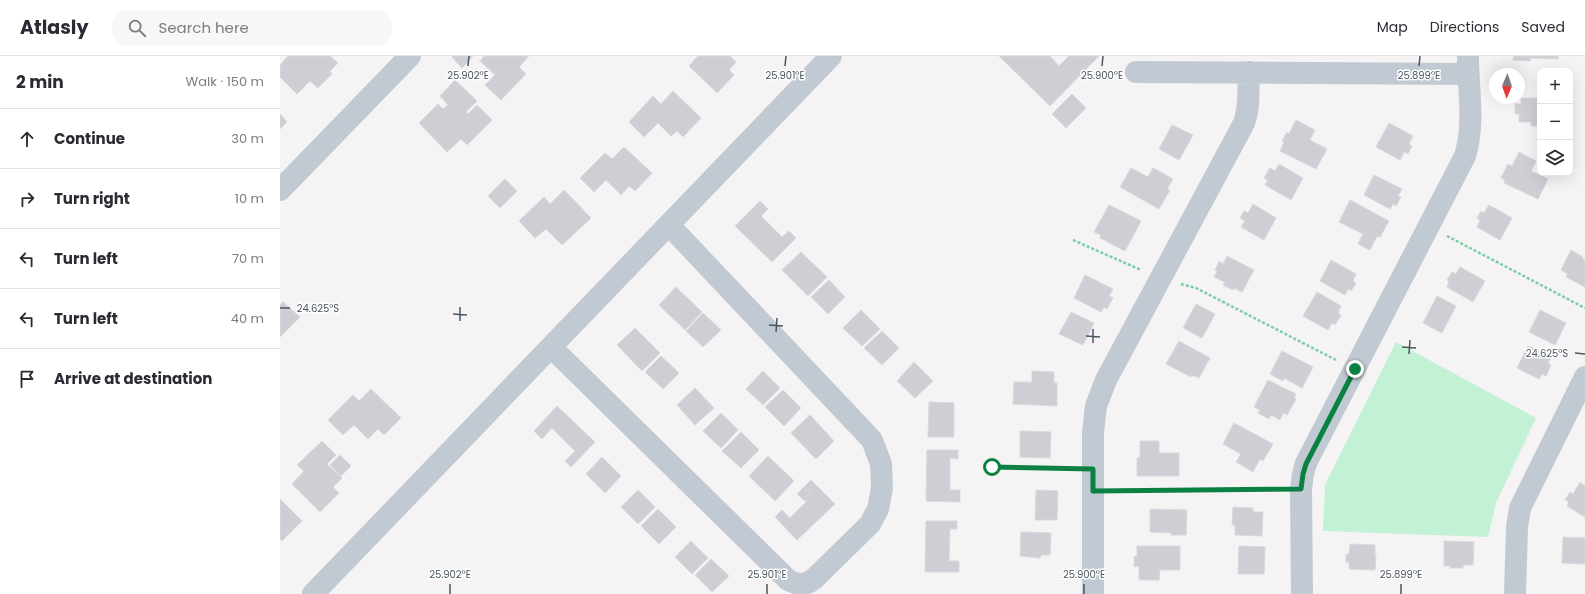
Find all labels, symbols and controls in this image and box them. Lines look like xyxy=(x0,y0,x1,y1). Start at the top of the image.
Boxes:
search box xyxy=(112,10,392,46)
text: Atlasly xyxy=(20,14,88,41)
icon: search xyxy=(126,17,148,39)
text: Search here xyxy=(158,17,249,38)
text: Map xyxy=(1377,17,1408,37)
text: Directions xyxy=(1430,17,1499,37)
text: Saved xyxy=(1521,17,1565,37)
text: 25.902°E xyxy=(447,68,489,83)
text: 25.901°E xyxy=(765,68,805,83)
text: 25.900°E xyxy=(1081,68,1123,83)
text: 25.899°E xyxy=(1398,68,1440,83)
north arrow xyxy=(1489,68,1525,104)
map controls xyxy=(1537,68,1573,176)
button: + xyxy=(1537,68,1573,104)
text: 2 min xyxy=(16,70,64,94)
text: Walk · 150 m xyxy=(186,72,264,91)
button: − xyxy=(1537,104,1573,140)
icon: ahead xyxy=(16,128,38,150)
text: Continue xyxy=(54,128,125,149)
text: 30 m xyxy=(231,129,264,148)
button: layers xyxy=(1537,140,1573,176)
icon: right xyxy=(16,188,38,210)
text: Turn right xyxy=(54,188,130,209)
text: 10 m xyxy=(235,189,264,208)
icon: left xyxy=(16,248,38,270)
text: Turn left xyxy=(54,248,118,269)
text: 70 m xyxy=(232,249,264,268)
text: 24.625°S xyxy=(297,301,339,316)
icon: left xyxy=(16,308,38,330)
text: Turn left xyxy=(54,308,118,329)
text: 40 m xyxy=(231,309,264,328)
text: 24.625°S xyxy=(1526,346,1568,361)
route end xyxy=(1346,360,1364,378)
icon: arrive xyxy=(16,368,38,390)
text: Arrive at destination xyxy=(54,368,212,389)
route start xyxy=(983,458,1001,476)
text: 25.902°E xyxy=(429,567,471,582)
text: 25.901°E xyxy=(747,567,787,582)
text: 25.900°E xyxy=(1063,567,1105,582)
text: 25.899°E xyxy=(1380,567,1422,582)

